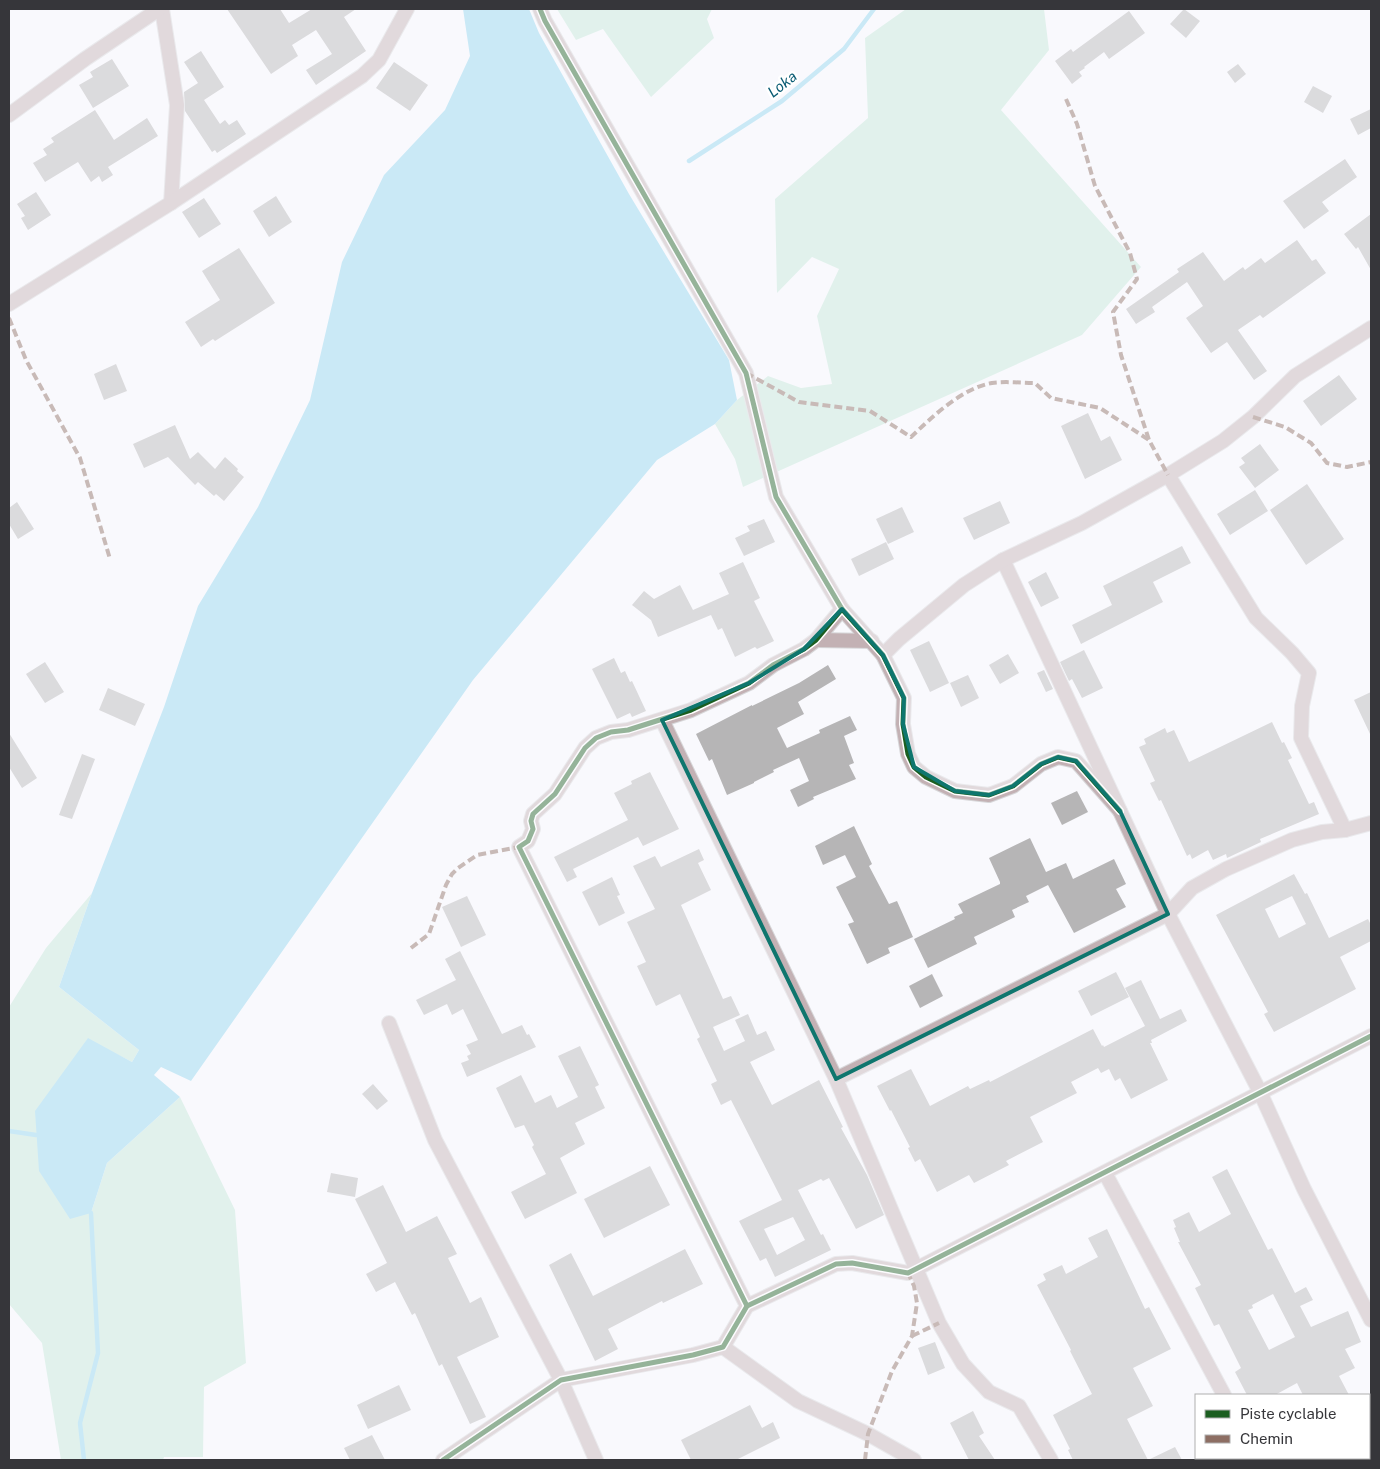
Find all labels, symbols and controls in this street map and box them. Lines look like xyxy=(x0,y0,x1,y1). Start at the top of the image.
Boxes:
water label: Loka xyxy=(764,67,800,101)
legend xyxy=(1195,1394,1370,1459)
text: Piste cyclable xyxy=(1240,1405,1337,1422)
text: Chemin xyxy=(1240,1430,1293,1447)

